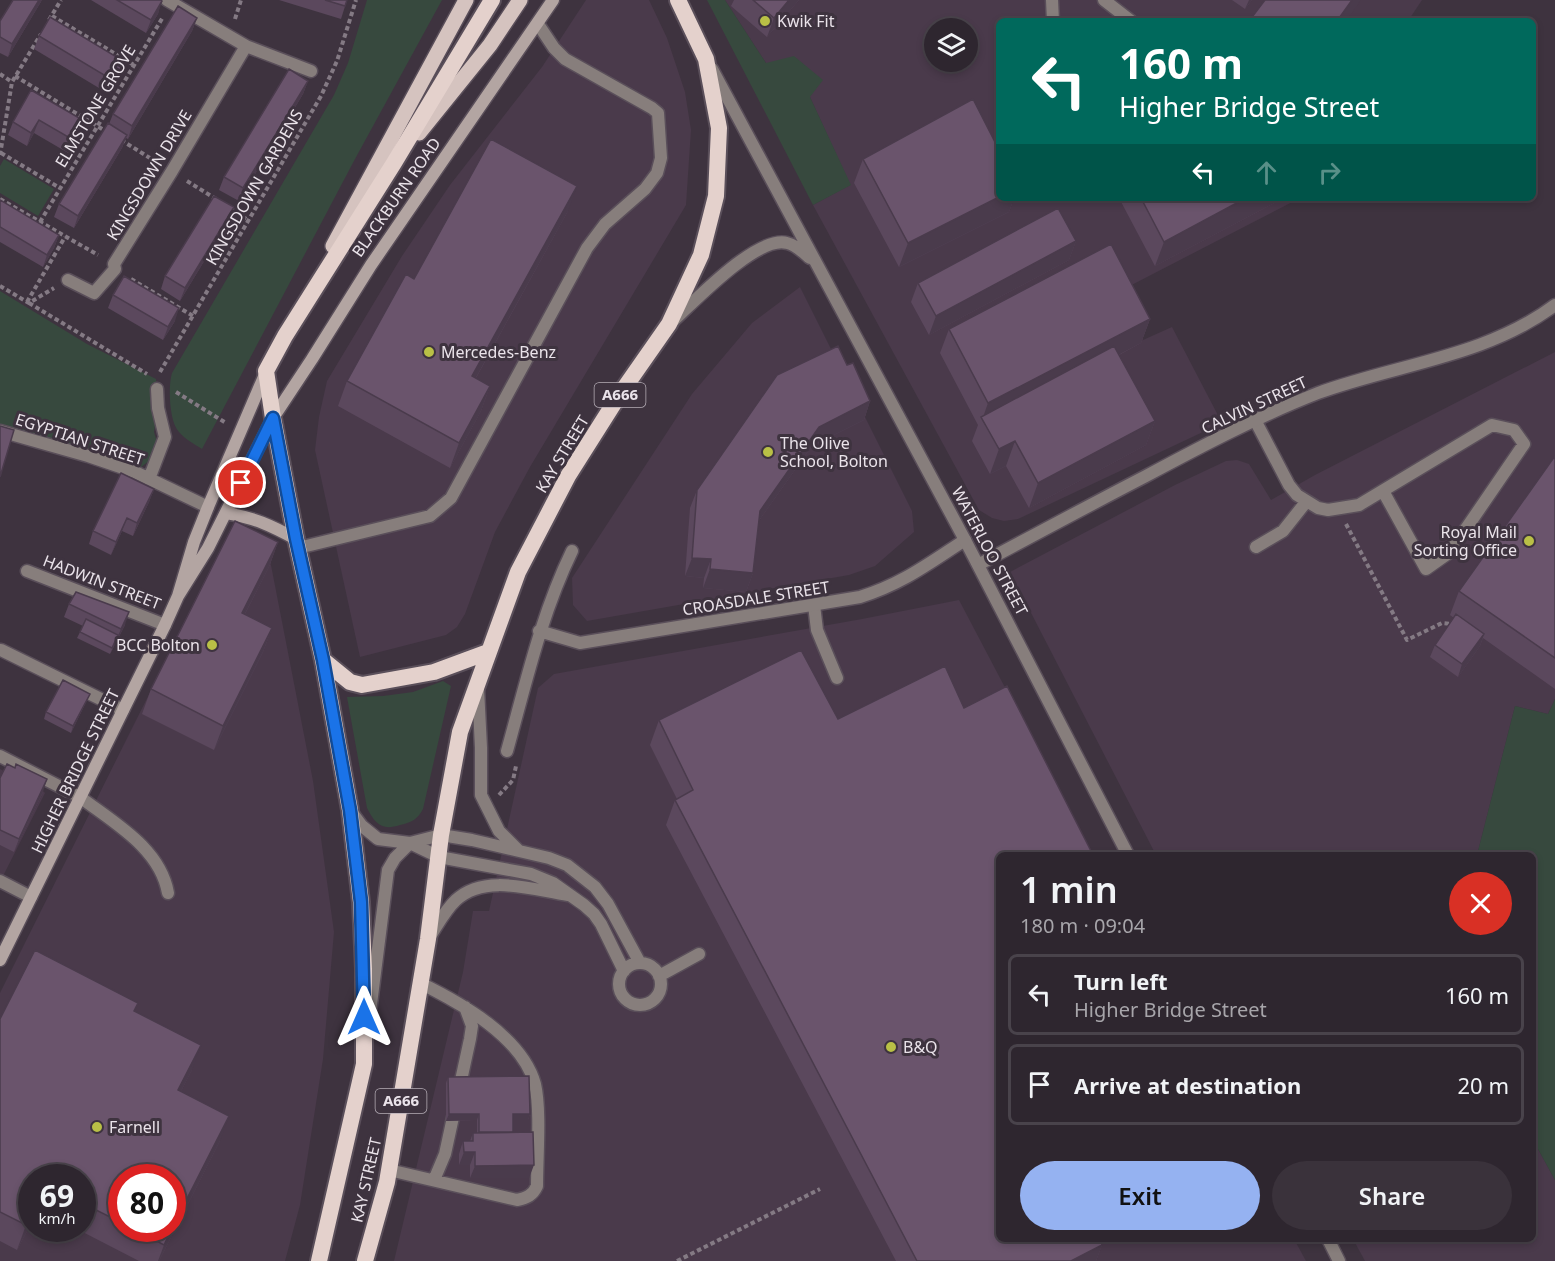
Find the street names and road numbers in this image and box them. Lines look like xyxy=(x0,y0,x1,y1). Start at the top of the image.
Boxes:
street label: ELMSTONE GROVE xyxy=(50,41,140,171)
street label: KINGSDOWN GARDENS xyxy=(200,105,308,269)
street label: KINGSDOWN DRIVE xyxy=(101,106,197,244)
street label: BLACKBURN ROAD xyxy=(347,133,445,261)
street label: CALVIN STREET xyxy=(1198,371,1310,439)
road number: A666 xyxy=(594,383,646,407)
street label: EGYPTIAN STREET xyxy=(13,408,147,470)
street label: KAY STREET xyxy=(530,411,594,497)
street label: WATERLOO STREET xyxy=(947,483,1033,619)
street label: HADWIN STREET xyxy=(40,549,164,615)
street label: CROASDALE STREET xyxy=(681,575,831,620)
street label: HIGHER BRIDGE STREET xyxy=(26,685,124,857)
road number: A666 xyxy=(376,1089,426,1113)
street label: KAY STREET xyxy=(346,1135,386,1225)

